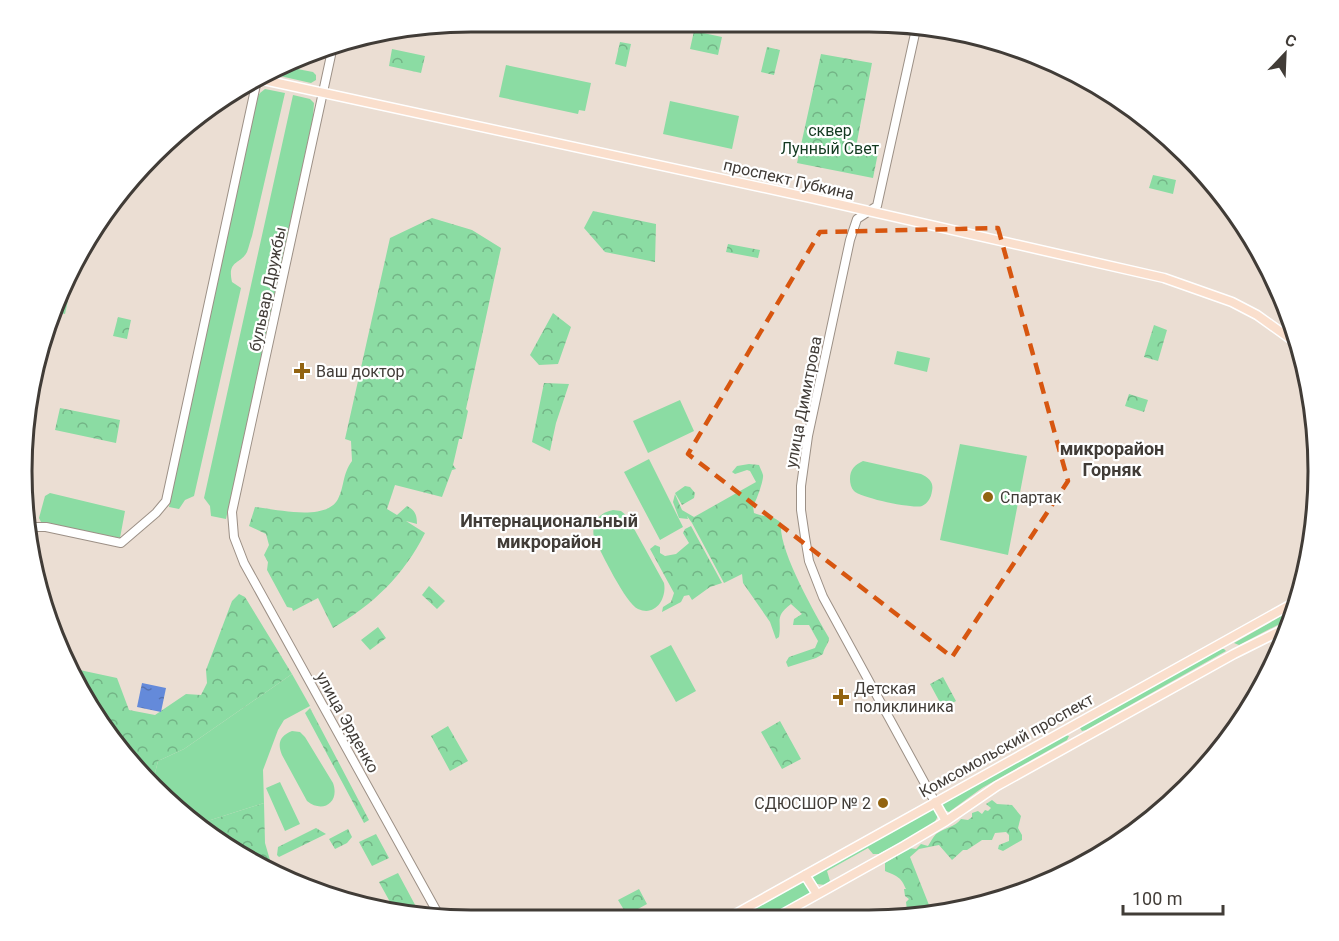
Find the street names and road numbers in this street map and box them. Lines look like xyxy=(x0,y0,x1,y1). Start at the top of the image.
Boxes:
street label: проспект Губкина xyxy=(722,155,856,204)
street label: бульвар Дружбы xyxy=(245,225,290,353)
street label: улица Димитрова xyxy=(781,335,826,470)
street label: улица Эрденко xyxy=(312,668,383,776)
street label: Комсомольский проспект xyxy=(916,689,1097,801)

